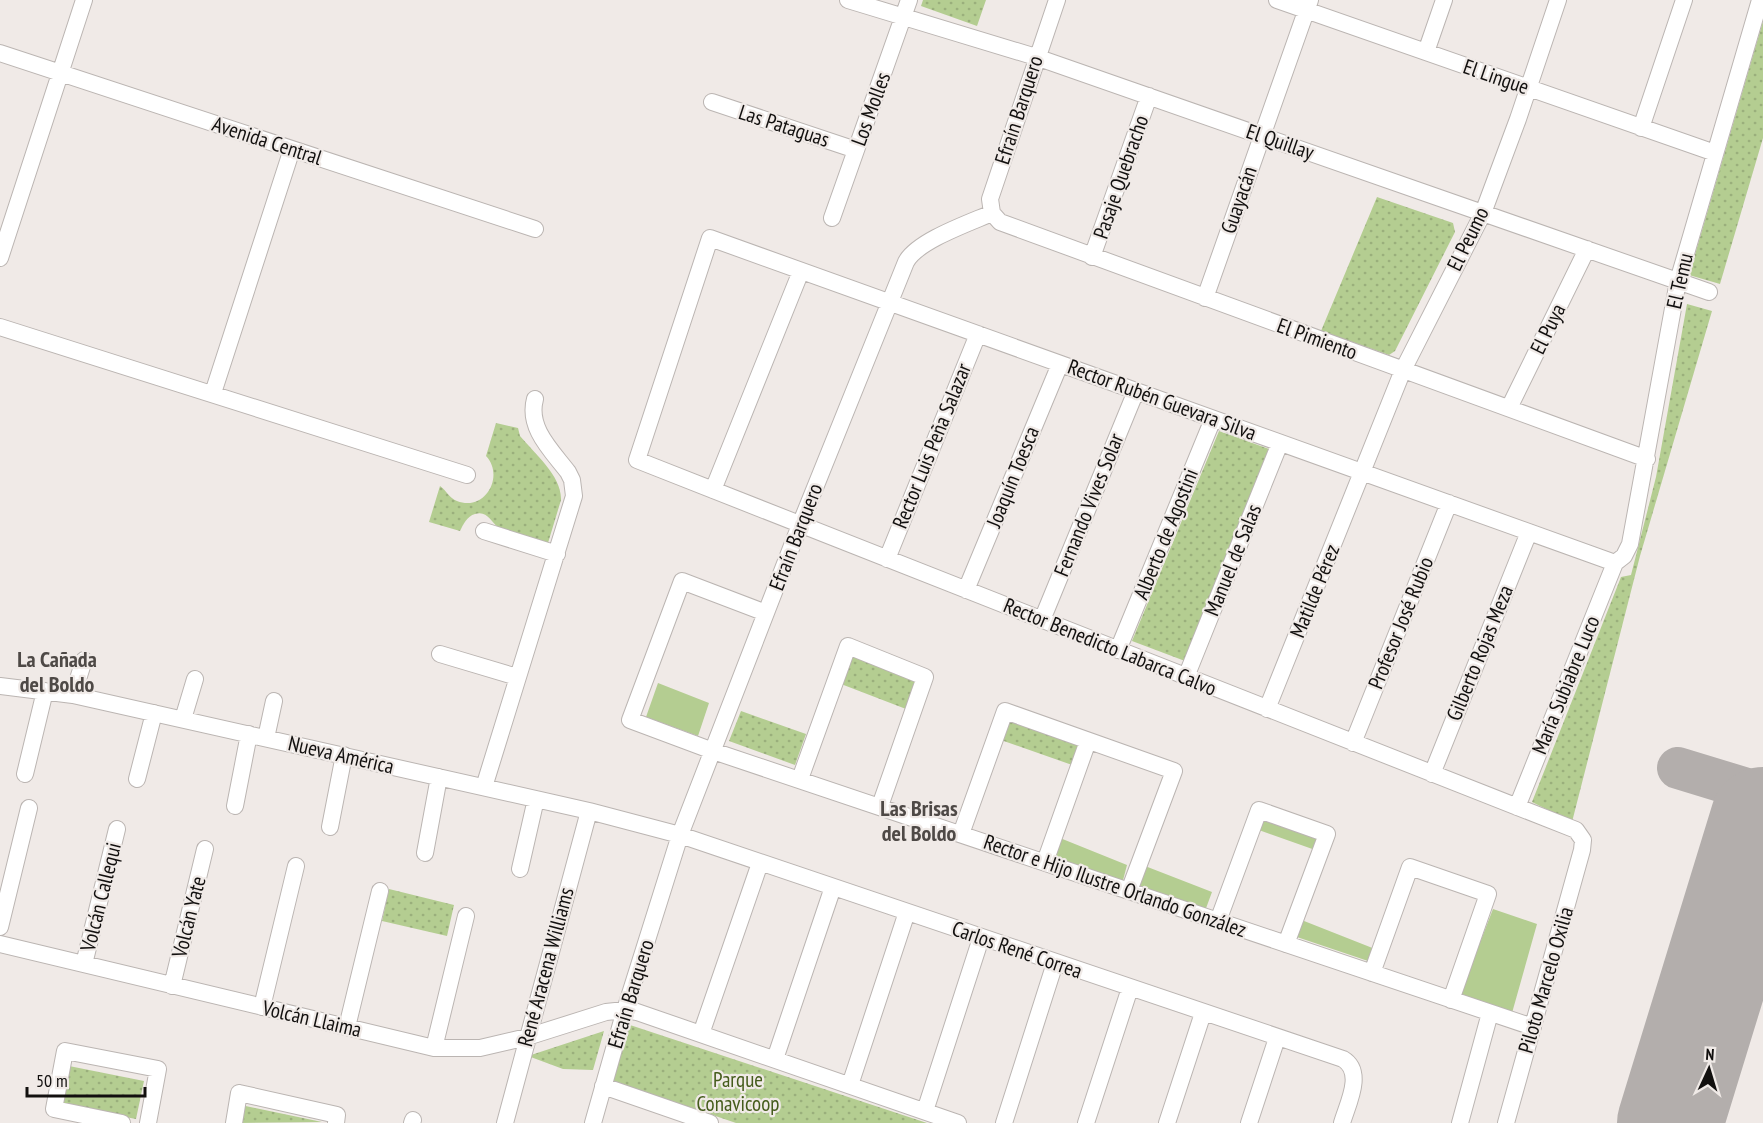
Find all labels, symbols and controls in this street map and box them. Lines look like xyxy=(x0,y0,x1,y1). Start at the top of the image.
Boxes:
street label: Efraín Barquero xyxy=(988,52,1049,168)
street label: El Lingue xyxy=(1460,53,1533,100)
street label: Los Molles xyxy=(845,68,896,149)
street label: Las Pataguas xyxy=(735,98,833,153)
street label: Avenida Central xyxy=(209,110,325,171)
street label: Pasaje Quebracho xyxy=(1087,112,1154,242)
street label: El Quillay xyxy=(1243,117,1318,166)
street label: Guayacán xyxy=(1214,163,1263,237)
street label: El Peumo xyxy=(1441,202,1495,275)
street label: El Temu xyxy=(1660,250,1699,311)
street label: El Puya xyxy=(1524,299,1571,358)
street label: El Pimiento xyxy=(1273,312,1361,365)
street label: Rector Rubén Guevara Silva xyxy=(1064,353,1260,446)
street label: Rector Luis Peña Salazar xyxy=(886,359,977,532)
street label: Joaquín Toesca xyxy=(980,422,1045,532)
street label: Fernando Vives Solar xyxy=(1048,429,1130,580)
street label: Alberto de Agostini xyxy=(1127,464,1204,603)
street label: Efraín Barquero xyxy=(763,479,828,594)
street label: Manuel de Salas xyxy=(1198,500,1267,620)
street label: Matilde Pérez xyxy=(1284,540,1346,642)
street label: Profesor José Rubio xyxy=(1362,553,1439,693)
street label: Gilberto Rojas Meza xyxy=(1440,581,1519,724)
street label: Rector Benedicto Labarca Calvo xyxy=(1000,591,1221,702)
street label: María Subiabre Luco xyxy=(1526,612,1606,758)
district label: La Cañada del Boldo xyxy=(17,645,97,698)
street label: Nueva América xyxy=(286,729,397,780)
district label: Las Brisas del Boldo xyxy=(880,794,958,847)
street label: Rector e Hijo Ilustre Orlando González xyxy=(980,828,1250,943)
street label: Volcán Callequi xyxy=(74,840,127,955)
street label: Volcán Yate xyxy=(165,873,212,961)
street label: René Aracena Williams xyxy=(511,884,580,1049)
street label: Piloto Marcelo Oxilia xyxy=(1512,904,1579,1056)
street label: Carlos René Correa xyxy=(948,915,1086,984)
street label: Efraín Barquero xyxy=(601,936,660,1052)
street label: Volcán Llaima xyxy=(259,994,364,1043)
north arrow xyxy=(1679,1039,1739,1099)
text: N xyxy=(1705,1044,1715,1064)
scale bar xyxy=(27,1060,146,1098)
park label: Parque Conavicoop xyxy=(697,1066,779,1117)
text: 50 m xyxy=(36,1069,68,1092)

